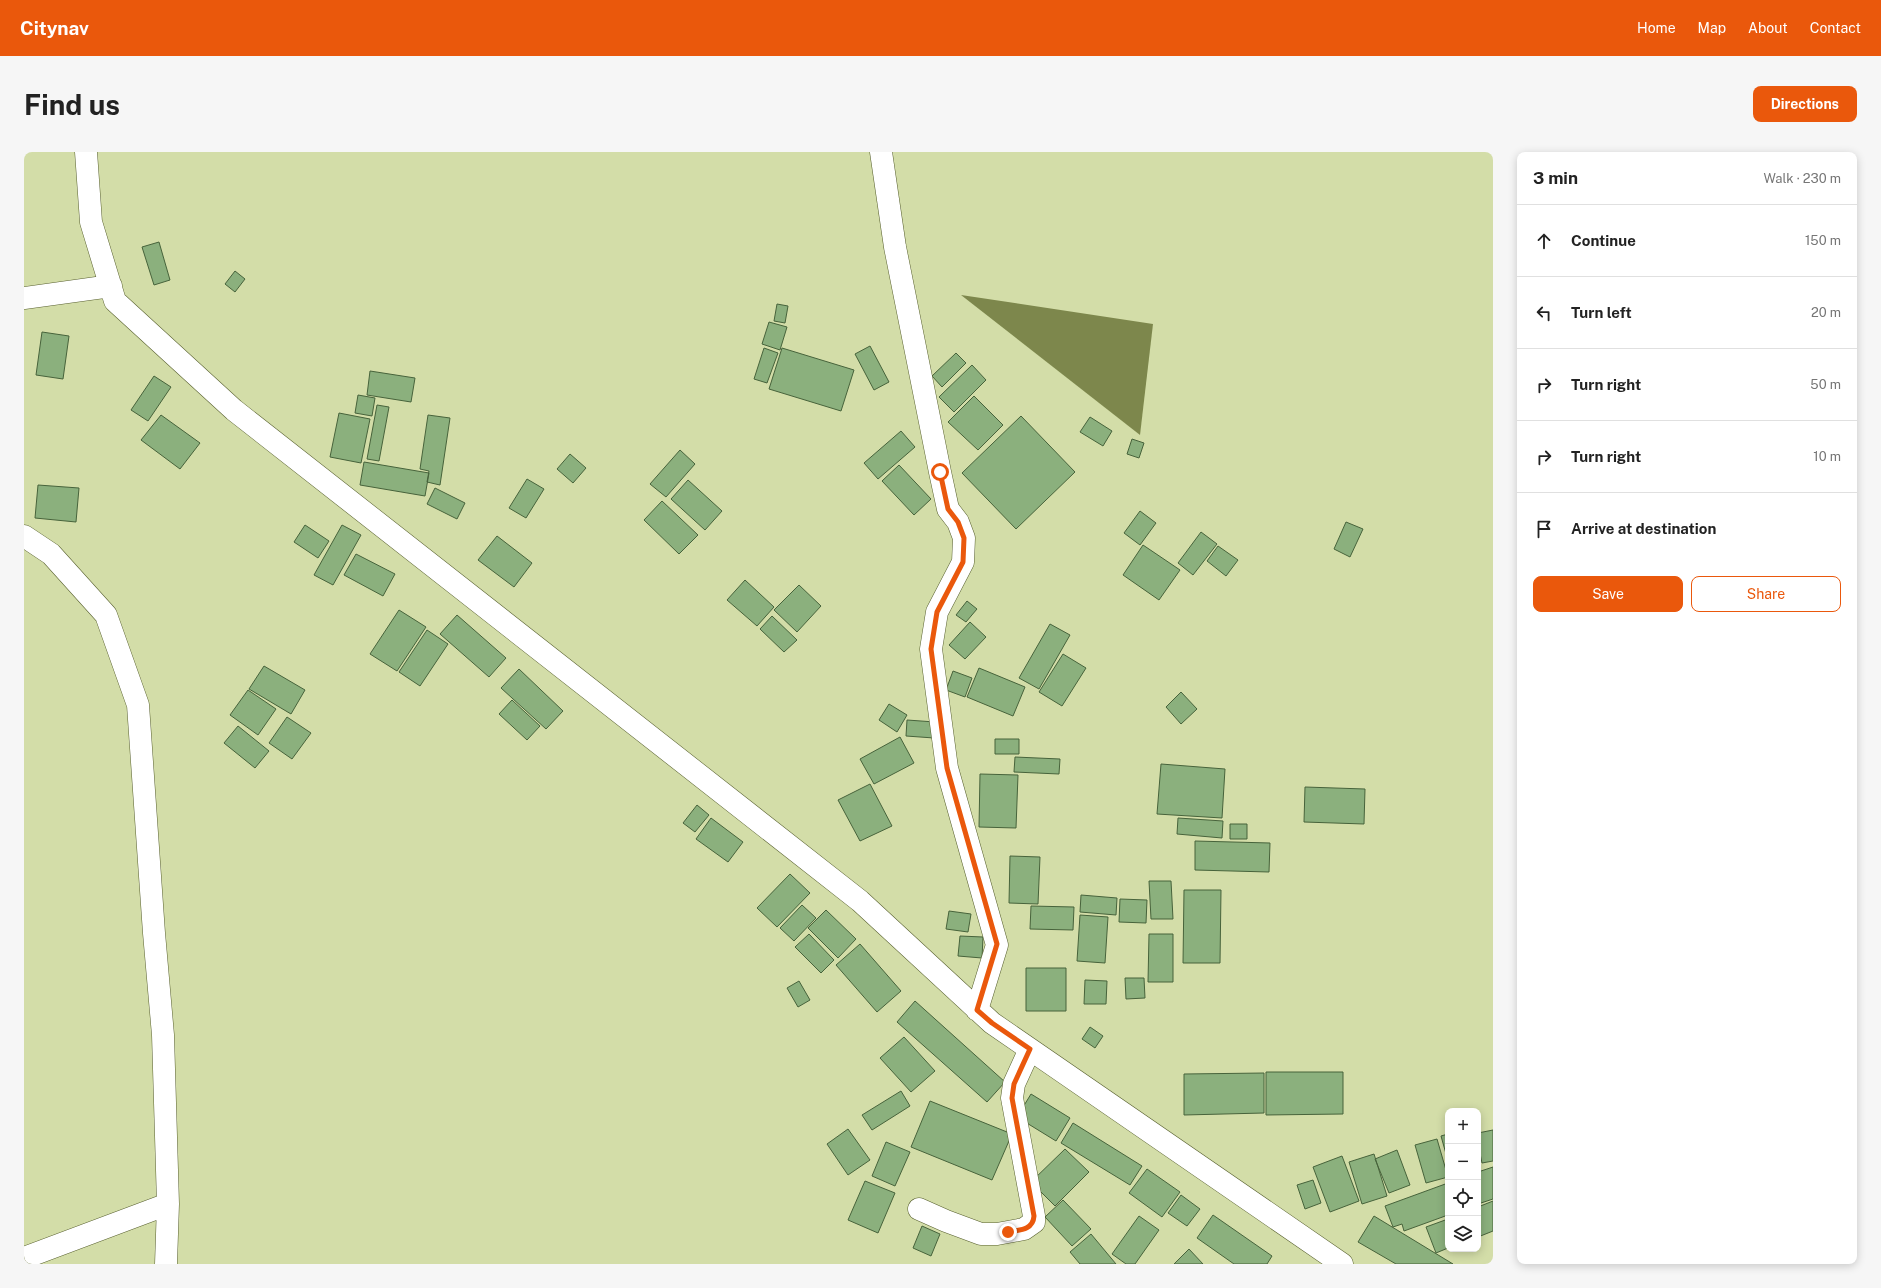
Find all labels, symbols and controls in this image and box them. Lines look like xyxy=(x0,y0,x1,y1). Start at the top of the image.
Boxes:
text: Citynav xyxy=(20,17,89,39)
text: Home xyxy=(1637,20,1676,36)
text: Map xyxy=(1698,20,1726,36)
text: About xyxy=(1748,20,1788,36)
text: Contact xyxy=(1810,20,1861,36)
button: Directions xyxy=(1753,86,1857,122)
text: Find us xyxy=(24,88,120,121)
text: 3 min xyxy=(1533,168,1578,188)
text: Walk · 230 m xyxy=(1763,171,1841,186)
icon: ahead xyxy=(1533,230,1555,252)
text: Continue xyxy=(1571,232,1636,249)
text: 150 m xyxy=(1805,233,1841,248)
icon: left xyxy=(1533,302,1555,324)
text: Turn left xyxy=(1571,304,1632,321)
text: 20 m xyxy=(1811,305,1841,320)
icon: right xyxy=(1533,374,1555,396)
text: Turn right xyxy=(1571,376,1641,393)
text: 50 m xyxy=(1810,377,1841,392)
icon: right xyxy=(1533,446,1555,468)
text: Turn right xyxy=(1571,448,1641,465)
text: 10 m xyxy=(1813,449,1841,464)
route start xyxy=(931,463,949,481)
icon: arrive xyxy=(1533,518,1555,540)
text: Arrive at destination xyxy=(1571,520,1716,537)
button: Save xyxy=(1533,576,1683,612)
button: Share xyxy=(1691,576,1841,612)
map controls xyxy=(1445,1108,1481,1252)
button: + xyxy=(1445,1108,1481,1144)
button: − xyxy=(1445,1144,1481,1180)
button: locate xyxy=(1445,1180,1481,1216)
button: layers xyxy=(1445,1216,1481,1252)
route end xyxy=(999,1223,1017,1241)

